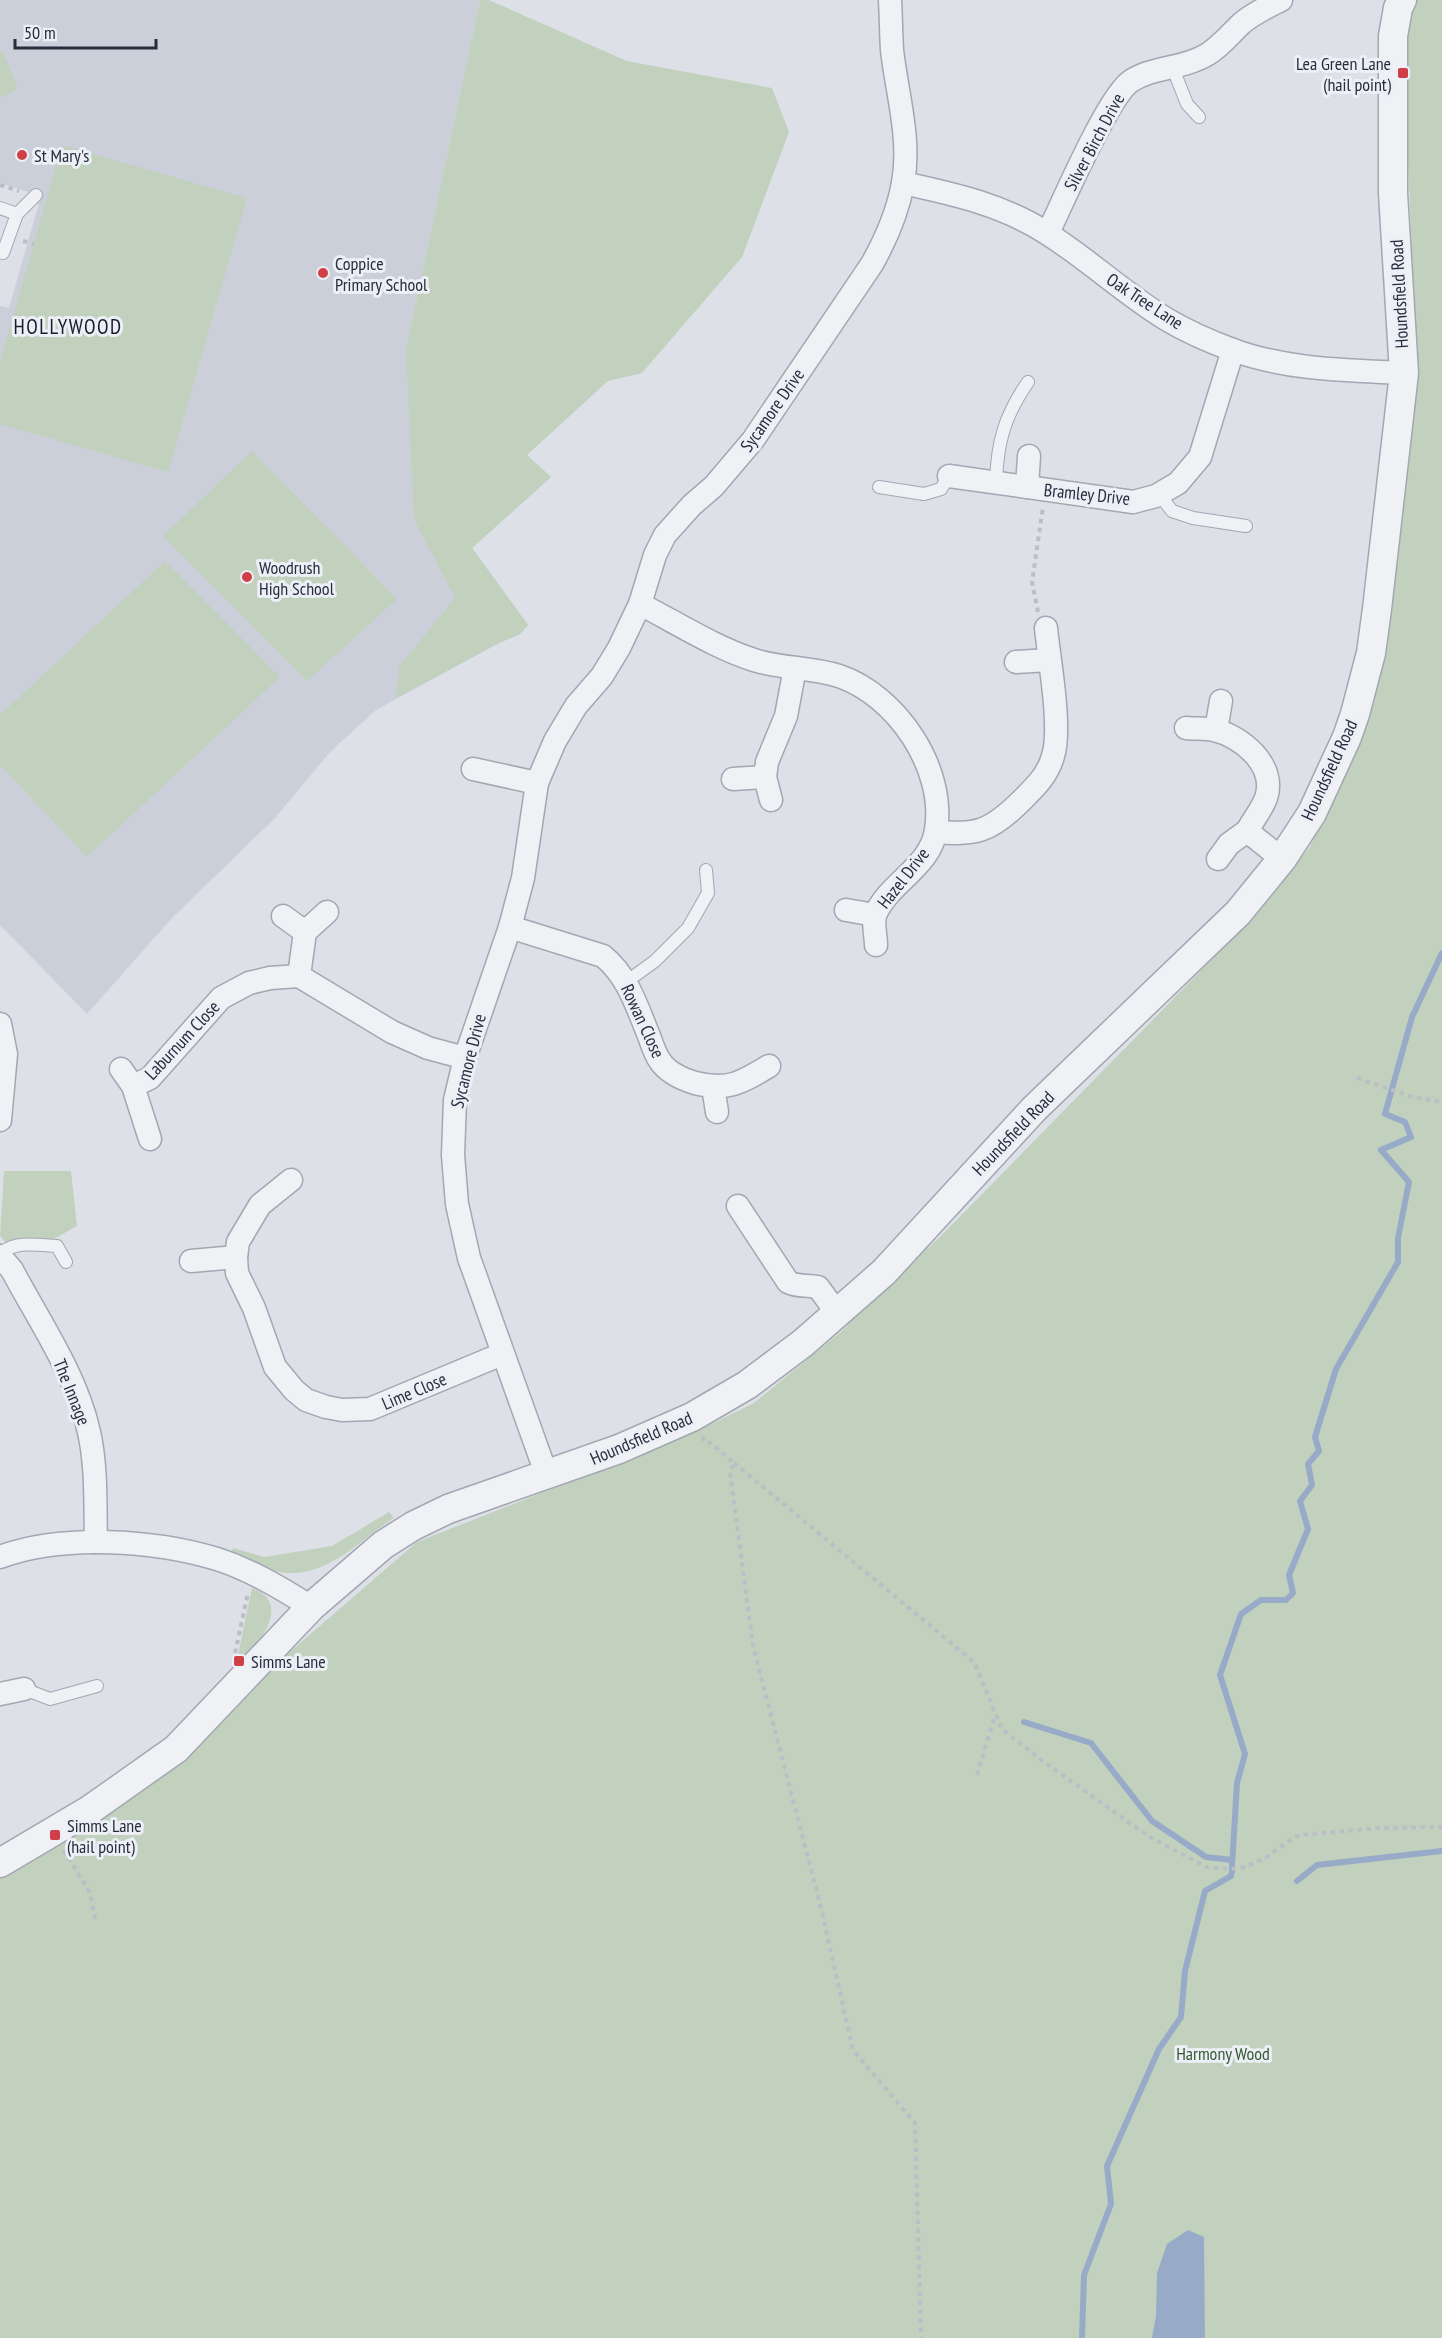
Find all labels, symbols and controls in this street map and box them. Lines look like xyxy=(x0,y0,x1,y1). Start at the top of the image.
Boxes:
scale bar xyxy=(15,12,156,50)
text: 50 m xyxy=(24,21,56,44)
place label: Lea Green Lane (hail point) xyxy=(1296,52,1392,96)
marker: Lea Green Lane (hail point) xyxy=(1396,66,1410,80)
street label: Silver Birch Drive xyxy=(1059,89,1129,195)
place label: St Mary's xyxy=(34,144,89,167)
marker: St Mary's xyxy=(15,148,29,162)
street label: Houndsfield Road xyxy=(1385,239,1413,349)
place label: Coppice Primary School xyxy=(335,252,428,296)
marker: Coppice Primary School xyxy=(316,266,330,280)
street label: Oak Tree Lane xyxy=(1102,268,1188,334)
district label: HOLLYWOOD xyxy=(13,313,123,340)
street label: Sycamore Drive xyxy=(735,364,809,456)
street label: Bramley Drive xyxy=(1043,478,1131,510)
place label: Woodrush High School xyxy=(259,556,335,600)
marker: Woodrush High School xyxy=(240,570,254,584)
street label: Houndsfield Road xyxy=(1296,716,1362,824)
street label: Hazel Drive xyxy=(872,843,934,913)
street label: Rowan Close xyxy=(616,980,670,1062)
street label: Laburnum Close xyxy=(140,996,224,1084)
street label: Sycamore Drive xyxy=(445,1011,491,1111)
street label: Houndsfield Road xyxy=(967,1086,1059,1180)
street label: The Innage xyxy=(48,1355,96,1429)
street label: Lime Close xyxy=(378,1367,450,1415)
street label: Houndsfield Road xyxy=(586,1406,696,1470)
place label: Simms Lane xyxy=(251,1650,326,1673)
marker: Simms Lane xyxy=(232,1654,246,1668)
place label: Simms Lane (hail point) xyxy=(67,1814,142,1858)
marker: Simms Lane (hail point) xyxy=(48,1828,62,1842)
park label: Harmony Wood xyxy=(1176,2042,1270,2065)

